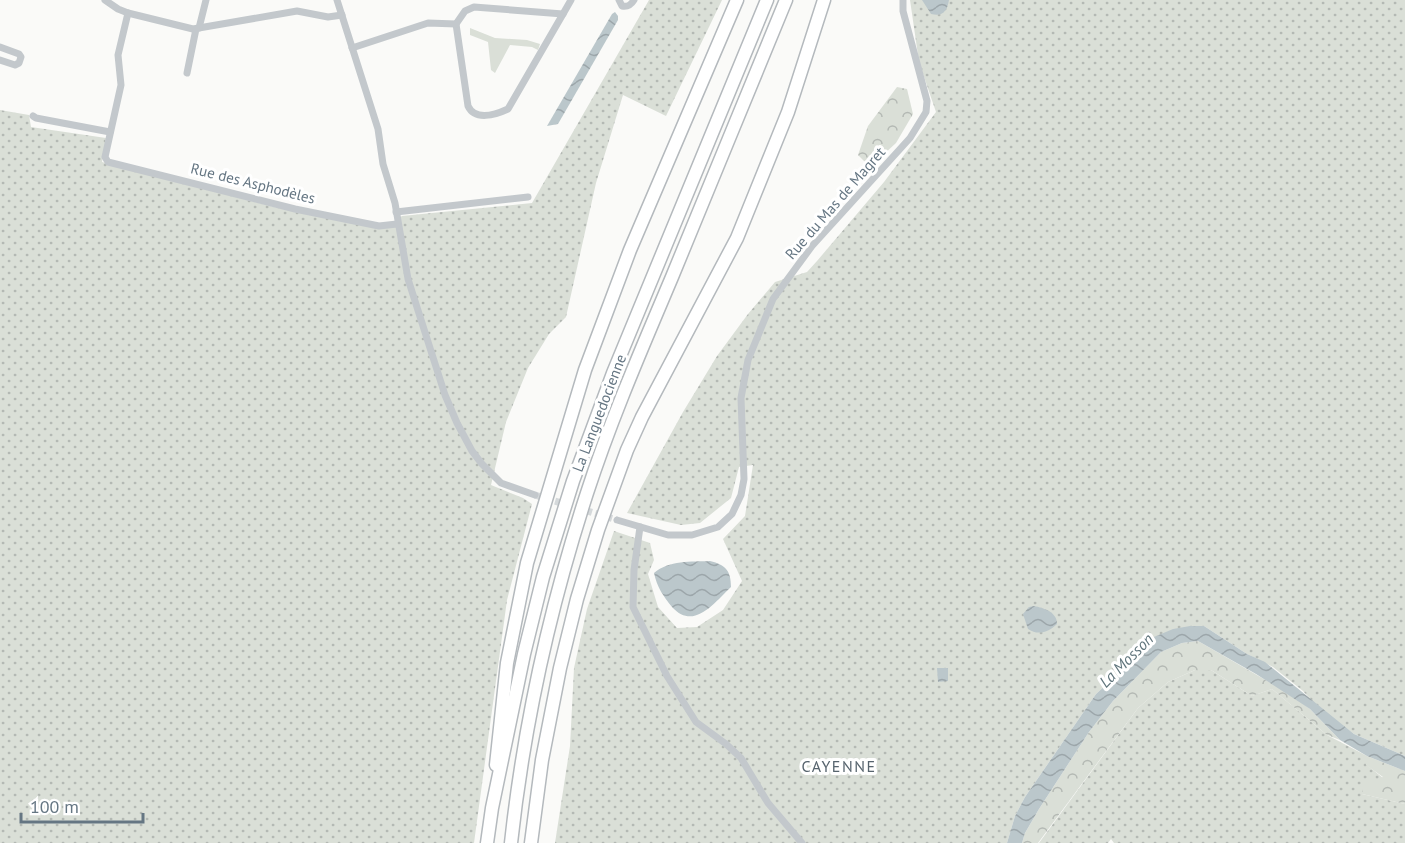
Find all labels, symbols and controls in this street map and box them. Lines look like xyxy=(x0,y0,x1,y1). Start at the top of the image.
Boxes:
street label: Rue du Mas de Magret xyxy=(781,143,889,263)
street label: Rue des Asphodèles xyxy=(189,158,317,208)
street label: La Languedocienne xyxy=(568,352,630,474)
water label: La Mosson xyxy=(1095,629,1157,691)
district label: CAYENNE xyxy=(801,756,877,776)
scale bar xyxy=(21,786,142,824)
text: 100 m xyxy=(30,795,79,818)

